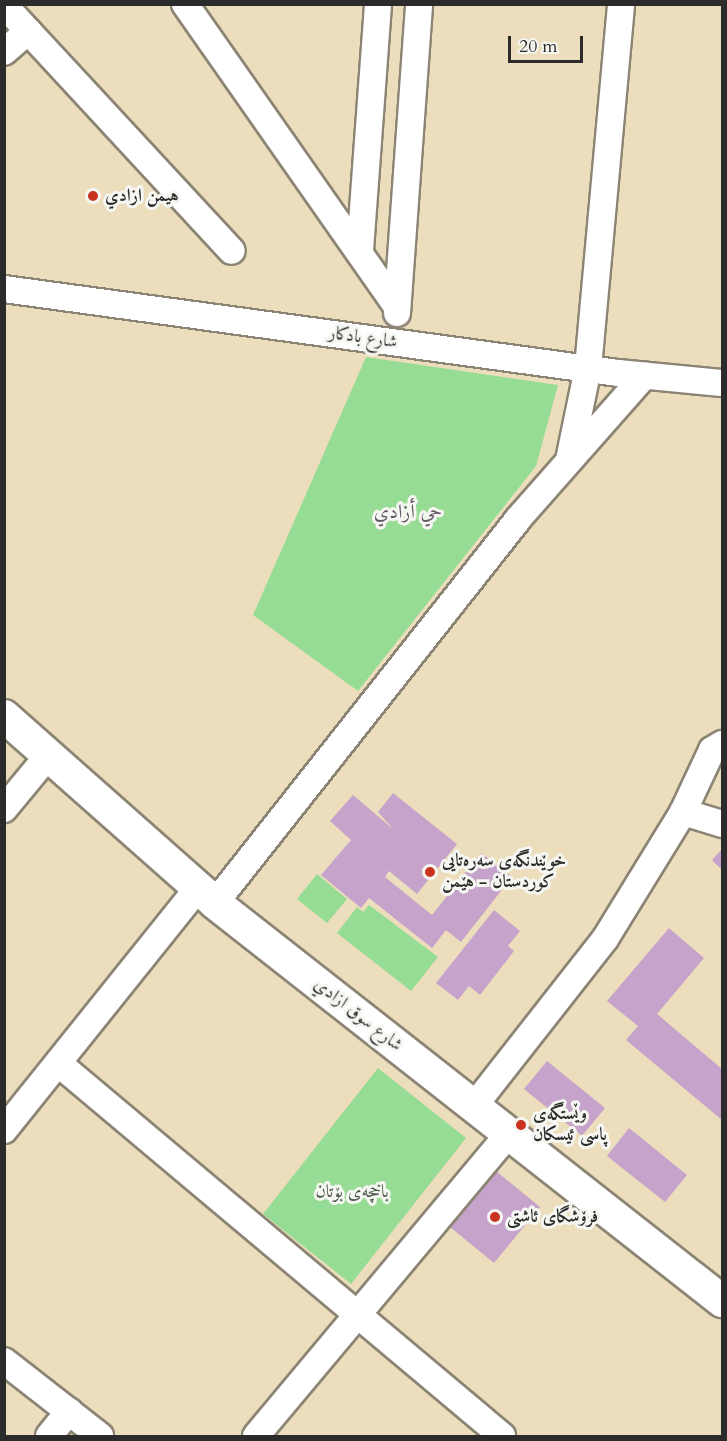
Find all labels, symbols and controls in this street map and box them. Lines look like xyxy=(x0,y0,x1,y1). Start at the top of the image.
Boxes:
scale bar xyxy=(511,24,586,62)
text: 20 m xyxy=(519,34,558,59)
place label: هيمن ازادي xyxy=(105,185,179,207)
marker: هيمن ازادي xyxy=(86,189,100,203)
street label: شارع بادكار xyxy=(327,322,399,354)
district label: حي أزادي xyxy=(374,499,442,523)
place label: خوێندنگەی سەرەتایی کوردستان - هێمن xyxy=(442,851,566,894)
marker: خوێندنگەی سەرەتایی کوردستان - هێمن xyxy=(423,865,437,879)
street label: شارع سوق ازادي xyxy=(309,974,407,1056)
place label: وێستگەی پاسی ئیسکان xyxy=(533,1104,607,1146)
marker: وێستگەی پاسی ئیسکان xyxy=(514,1118,528,1132)
park label: باخچەی بۆتان xyxy=(315,1181,389,1203)
place label: فرۆشگای ئاشتی xyxy=(507,1206,598,1228)
marker: فرۆشگای ئاشتی xyxy=(488,1210,502,1224)

